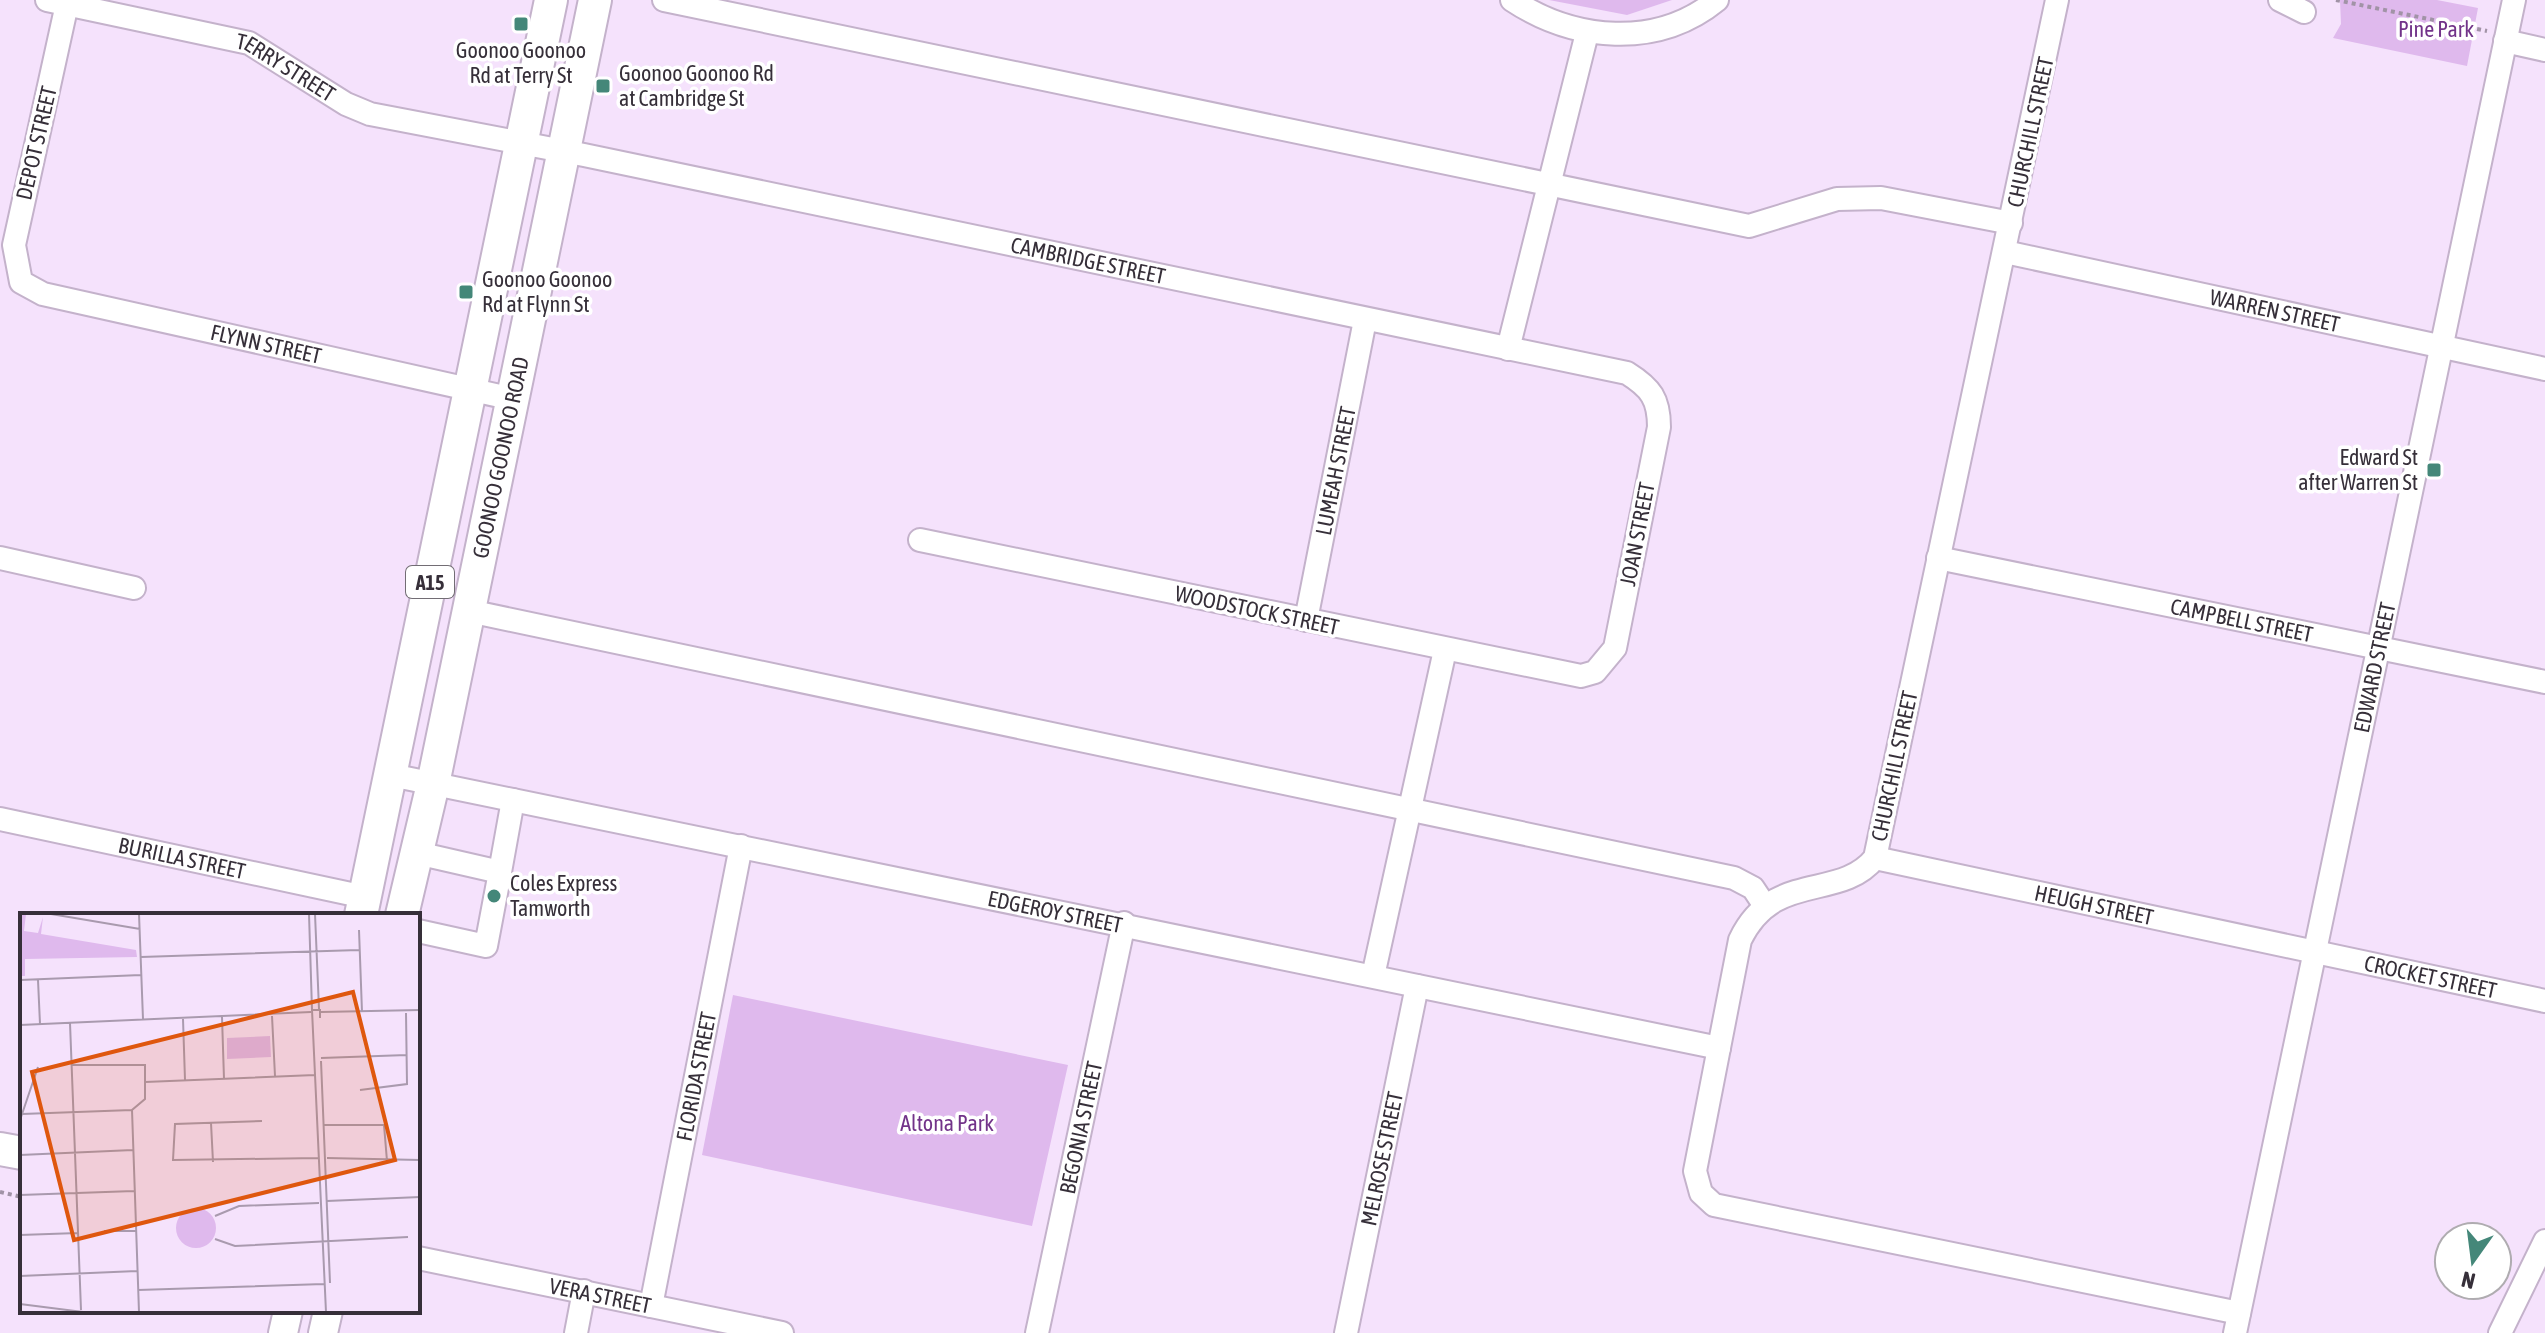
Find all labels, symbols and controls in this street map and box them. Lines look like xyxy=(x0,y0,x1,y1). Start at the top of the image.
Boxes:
marker: Goonoo Goonoo Rd at Terry St xyxy=(512,15,530,33)
park label: Pine Park xyxy=(2398,16,2474,42)
street label: TERRY STREET xyxy=(234,28,340,107)
place label: Goonoo Goonoo Rd at Terry St xyxy=(456,37,586,88)
street label: CHURCHILL STREET xyxy=(2001,54,2059,210)
place label: Goonoo Goonoo Rd at Cambridge St xyxy=(619,60,774,111)
marker: Goonoo Goonoo Rd at Cambridge St xyxy=(594,77,612,95)
street label: DEPOT STREET xyxy=(10,83,62,202)
street label: CAMBRIDGE STREET xyxy=(1008,232,1168,289)
place label: Goonoo Goonoo Rd at Flynn St xyxy=(482,266,612,317)
marker: Goonoo Goonoo Rd at Flynn St xyxy=(457,283,475,301)
street label: WARREN STREET xyxy=(2207,284,2342,337)
street label: FLYNN STREET xyxy=(208,319,324,369)
street label: GOONOO GOONOO ROAD xyxy=(467,355,534,561)
street label: LUMEAH STREET xyxy=(1310,404,1361,537)
place label: Edward St after Warren St xyxy=(2298,444,2418,495)
marker: Edward St after Warren St xyxy=(2425,461,2443,479)
street label: JOAN STREET xyxy=(1614,480,1660,588)
road number: A15 xyxy=(406,566,454,598)
street label: WOODSTOCK STREET xyxy=(1173,580,1342,640)
street label: CAMPBELL STREET xyxy=(2168,593,2315,647)
street label: EDWARD STREET xyxy=(2348,600,2401,735)
street label: CHURCHILL STREET xyxy=(1865,688,1923,844)
street label: BURILLA STREET xyxy=(116,832,248,884)
place label: Coles Express Tamworth xyxy=(510,870,618,921)
street label: HEUGH STREET xyxy=(2032,879,2156,930)
street label: EDGEROY STREET xyxy=(985,885,1125,938)
marker: Coles Express Tamworth xyxy=(485,887,503,905)
inset map xyxy=(20,913,420,1313)
street label: CROCKET STREET xyxy=(2362,950,2499,1003)
street label: FLORIDA STREET xyxy=(671,1009,721,1143)
street label: BEGONIA STREET xyxy=(1054,1058,1107,1196)
street label: MELROSE STREET xyxy=(1355,1089,1408,1228)
park label: Altona Park xyxy=(900,1110,994,1136)
north arrow xyxy=(2433,1221,2513,1301)
text: N xyxy=(2459,1266,2478,1295)
street label: VERA STREET xyxy=(547,1272,654,1319)

